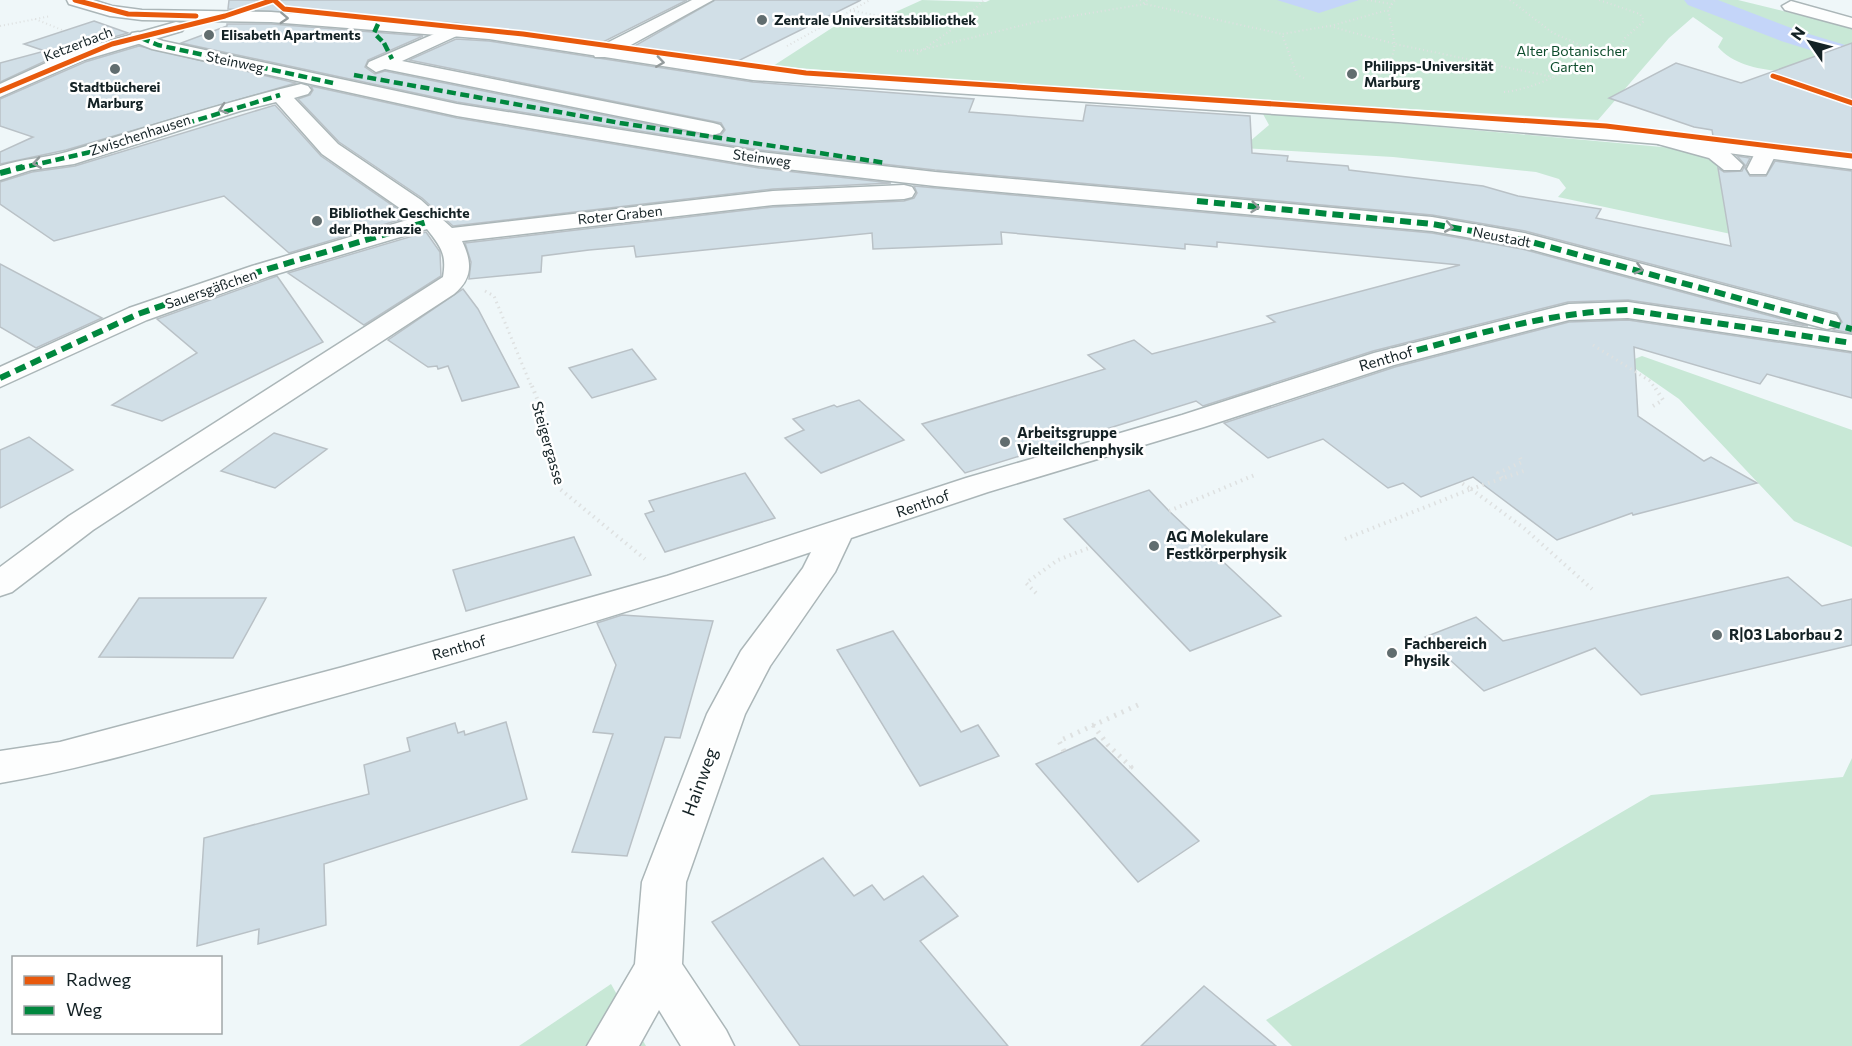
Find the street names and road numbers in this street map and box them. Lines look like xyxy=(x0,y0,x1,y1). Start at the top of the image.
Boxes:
street label: Ketzerbach xyxy=(41,23,115,64)
street label: Steinweg xyxy=(205,47,266,76)
street label: Zwischenhausen xyxy=(87,110,193,159)
street label: Steinweg xyxy=(732,145,793,170)
street label: Roter Graben xyxy=(577,202,663,227)
street label: Neustadt xyxy=(1472,223,1533,251)
street label: Sauersgäßchen xyxy=(163,265,259,312)
street label: Renthof xyxy=(1357,342,1415,374)
street label: Steigergasse xyxy=(528,399,569,487)
street label: Renthof xyxy=(893,485,952,521)
street label: Renthof xyxy=(430,631,488,663)
street label: Hainweg xyxy=(677,744,722,819)

